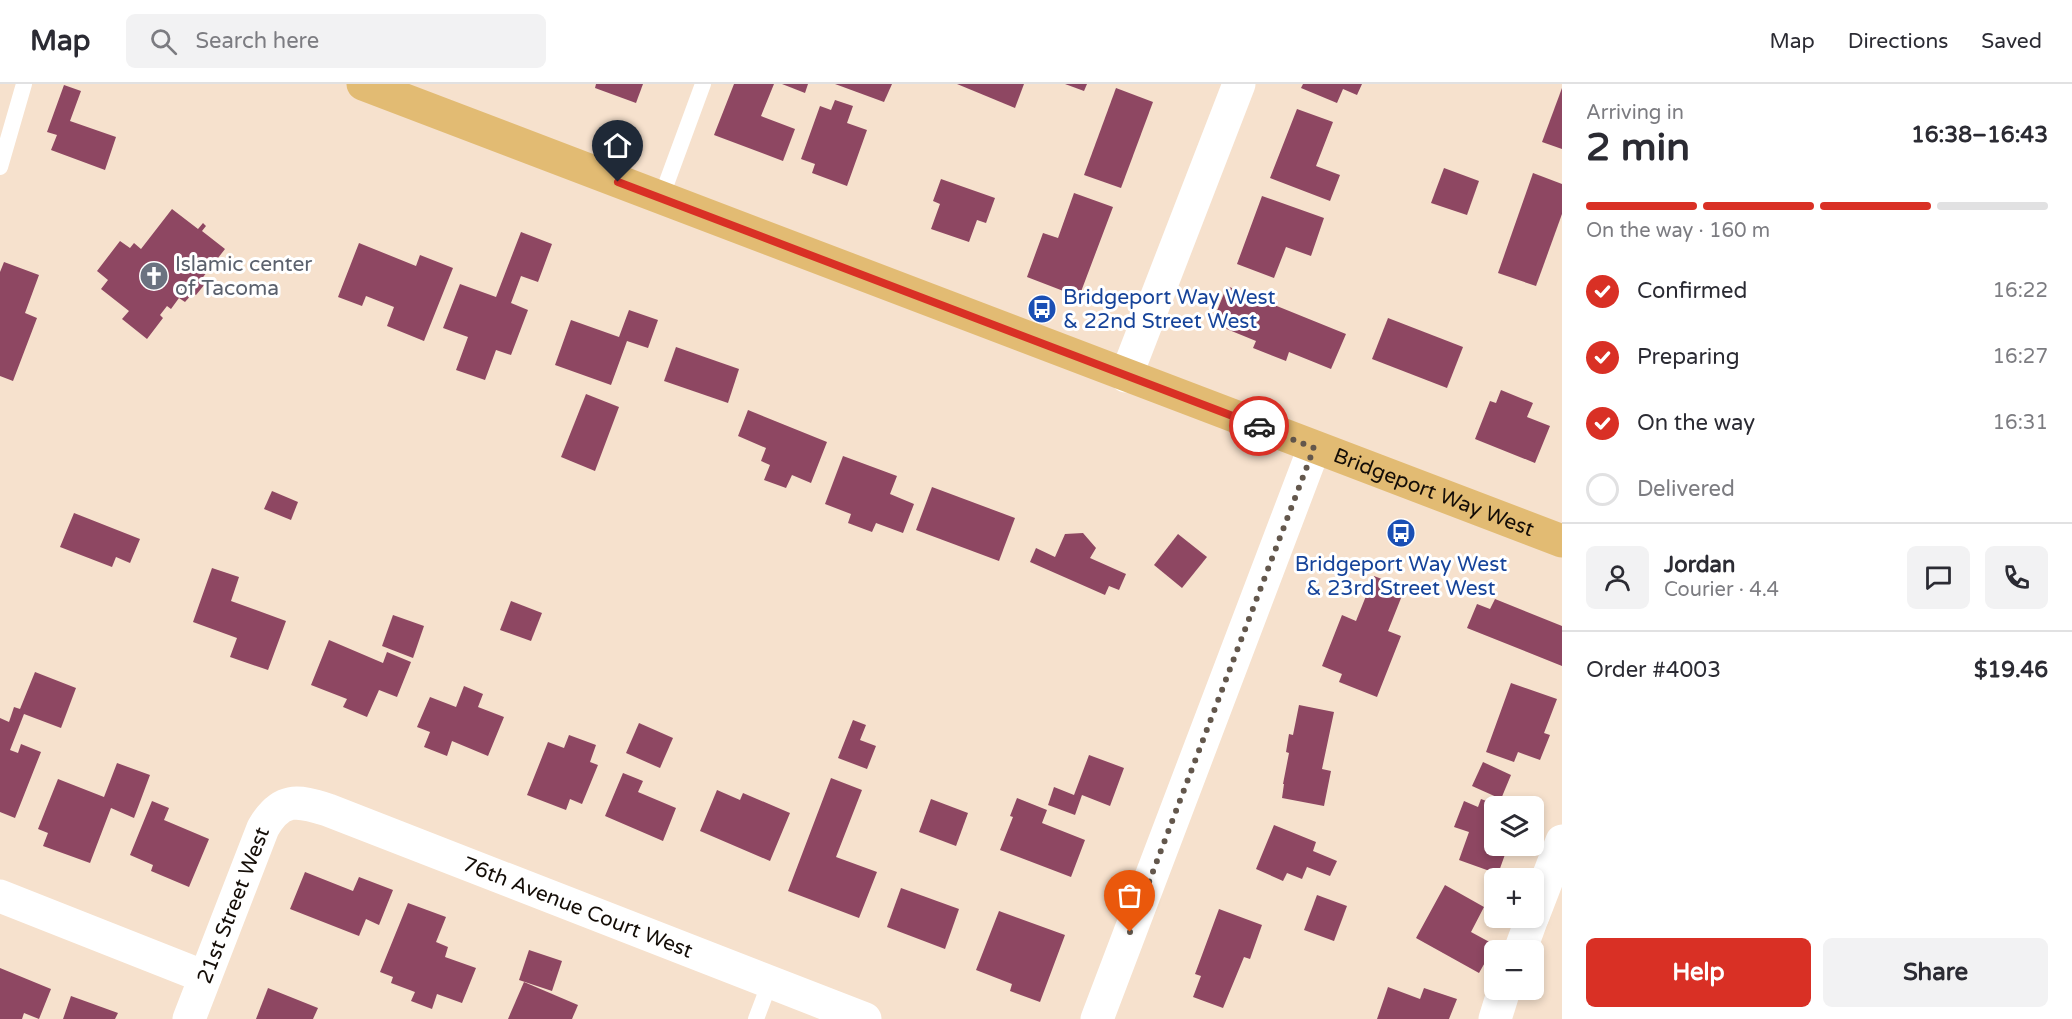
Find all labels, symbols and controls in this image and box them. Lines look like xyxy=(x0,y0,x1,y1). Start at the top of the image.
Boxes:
search box xyxy=(126,14,546,68)
text: Map xyxy=(30,24,90,58)
icon: search xyxy=(147,25,180,58)
text: Search here xyxy=(195,28,319,54)
text: Map xyxy=(1769,29,1815,54)
text: Directions xyxy=(1848,29,1948,54)
text: Saved xyxy=(1981,29,2042,54)
text: Arriving in xyxy=(1586,101,1684,125)
pin xyxy=(592,120,643,182)
text: 16:38–16:43 xyxy=(1911,122,2048,148)
text: 2 min xyxy=(1586,124,1690,171)
icon: home xyxy=(601,129,634,162)
text: On the way · 160 m xyxy=(1586,219,1770,243)
place label: Islamic center of Tacoma xyxy=(175,252,312,301)
church icon: Islamic center of Tacoma xyxy=(138,260,170,292)
icon: check xyxy=(1586,275,1619,308)
text: Confirmed xyxy=(1637,278,1747,304)
text: 16:22 xyxy=(1993,279,2048,303)
place label: Bridgeport Way West & 22nd Street West xyxy=(1063,285,1276,334)
bus stop icon: Bridgeport Way West & 22nd Street West xyxy=(1026,293,1058,325)
icon: check xyxy=(1586,341,1619,374)
text: Preparing xyxy=(1637,344,1740,370)
text: 16:27 xyxy=(1993,345,2048,369)
courier xyxy=(1229,396,1289,456)
icon: check xyxy=(1586,407,1619,440)
icon: car xyxy=(1243,410,1276,443)
text: On the way xyxy=(1637,410,1755,436)
text: 16:31 xyxy=(1993,411,2048,435)
street label: Bridgeport Way West xyxy=(1330,443,1538,542)
text: Delivered xyxy=(1637,476,1735,502)
bus stop icon: Bridgeport Way West & 23rd Street West xyxy=(1385,517,1417,549)
button: person xyxy=(1586,546,1649,609)
button: chat xyxy=(1907,546,1970,609)
button: phone xyxy=(1985,546,2048,609)
place label: Bridgeport Way West & 23rd Street West xyxy=(1295,552,1507,601)
text: Jordan xyxy=(1664,552,1735,578)
text: Courier · 4.4 xyxy=(1664,578,1779,602)
text: Order #4003 xyxy=(1586,657,1721,683)
text: $19.46 xyxy=(1974,657,2048,683)
map controls xyxy=(1484,796,1544,1000)
button: layers xyxy=(1484,796,1544,856)
street label: 21st Street West xyxy=(192,824,275,987)
street label: 76th Avenue Court West xyxy=(459,852,696,964)
button: + xyxy=(1484,868,1544,928)
pin xyxy=(1104,870,1155,932)
icon: bag xyxy=(1113,879,1146,912)
button: Help xyxy=(1586,938,1811,1007)
button: Share xyxy=(1823,938,2048,1007)
button: − xyxy=(1484,940,1544,1000)

